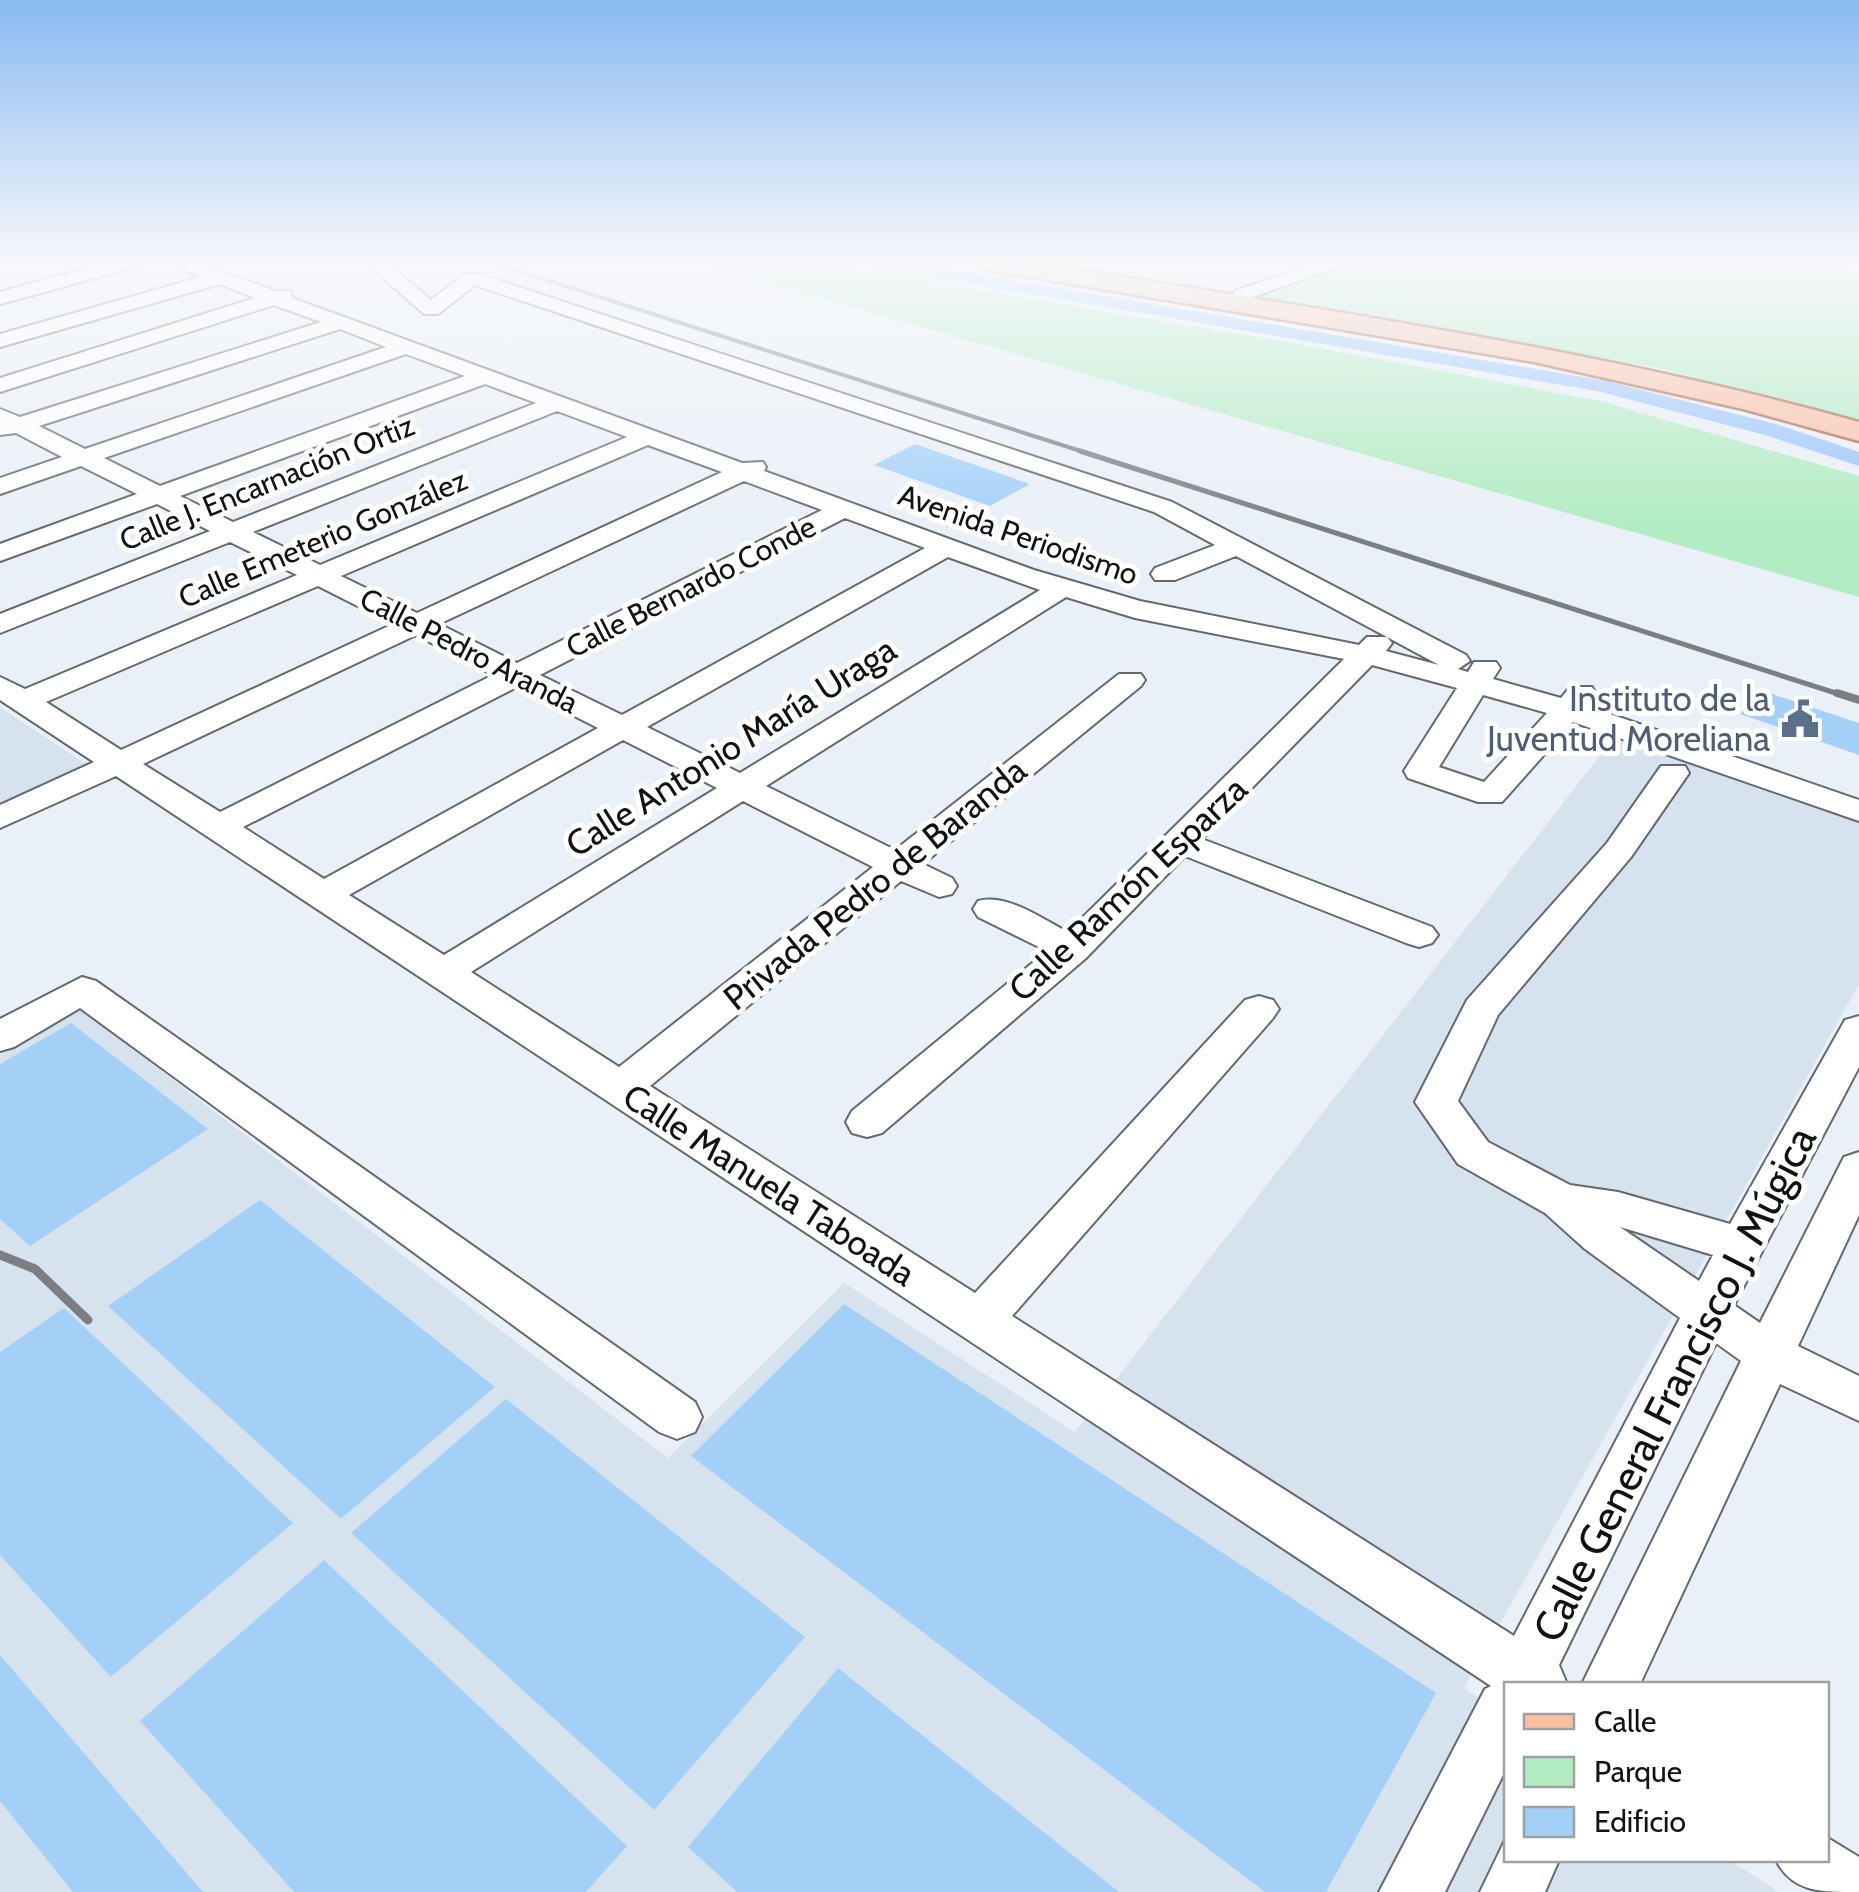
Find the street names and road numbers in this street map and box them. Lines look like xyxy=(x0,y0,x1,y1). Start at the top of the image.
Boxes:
street label: Calle J. Encarnación Ortiz xyxy=(114,406,419,559)
street label: Calle Emeterio González xyxy=(173,461,473,616)
street label: Avenida Periodismo xyxy=(894,476,1143,593)
street label: Calle Bernardo Conde xyxy=(560,508,822,666)
street label: Calle Pedro Aranda xyxy=(354,580,585,722)
street label: Calle Antonio María Uraga xyxy=(558,627,904,866)
street label: Privada Pedro de Baranda xyxy=(715,748,1035,1019)
street label: Calle Ramón Esparza xyxy=(1000,767,1256,1010)
street label: Calle Manuela Taboada xyxy=(615,1074,923,1295)
street label: Calle General Francisco J. Múgica xyxy=(1521,1118,1827,1650)

